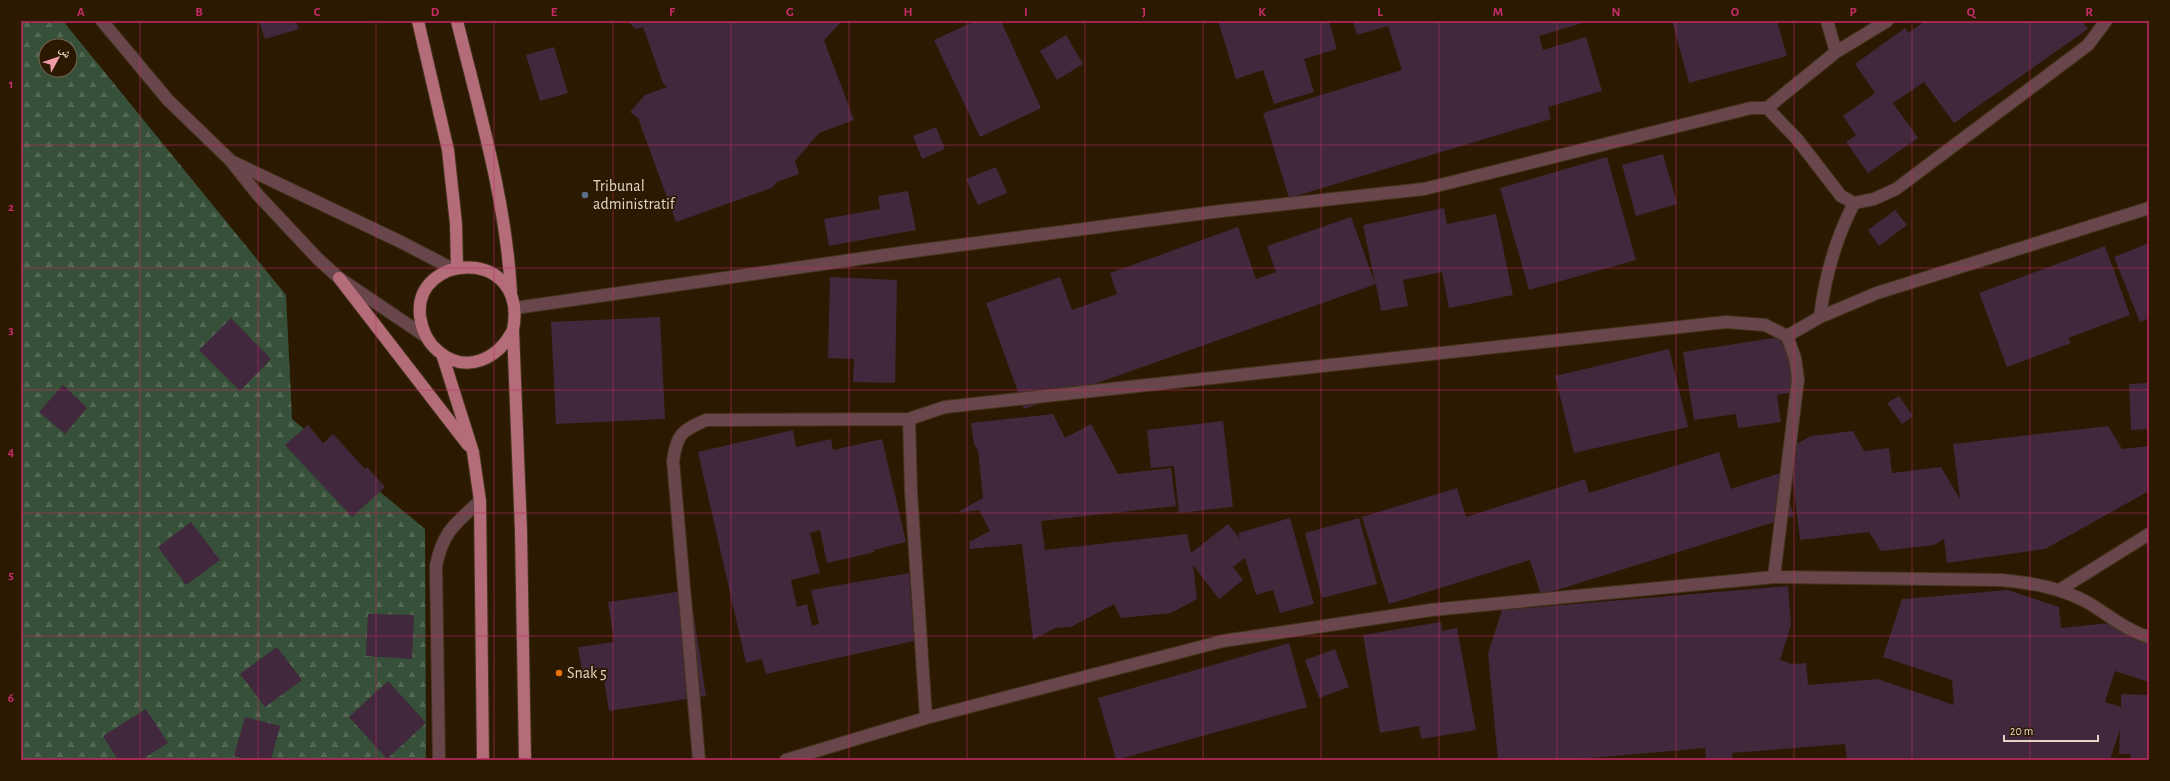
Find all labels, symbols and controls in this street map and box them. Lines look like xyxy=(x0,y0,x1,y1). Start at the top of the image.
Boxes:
text: A xyxy=(77,6,85,19)
text: B xyxy=(195,6,203,19)
text: C xyxy=(314,6,321,19)
text: D xyxy=(431,6,440,19)
text: E xyxy=(551,6,558,19)
text: F xyxy=(669,6,676,19)
text: G xyxy=(786,6,794,19)
text: H xyxy=(903,6,913,19)
text: I xyxy=(1024,6,1028,19)
text: J xyxy=(1142,6,1146,19)
text: K xyxy=(1258,6,1266,19)
text: L xyxy=(1377,6,1383,19)
text: M xyxy=(1493,6,1503,19)
text: N xyxy=(1611,6,1621,19)
text: O xyxy=(1731,6,1740,19)
text: P xyxy=(1849,6,1857,19)
text: Q xyxy=(1967,6,1977,19)
text: R xyxy=(2085,6,2093,19)
north arrow xyxy=(38,38,78,78)
text: ش xyxy=(56,44,73,61)
text: 1 xyxy=(9,78,13,91)
place label: Tribunal administratif xyxy=(593,178,676,212)
marker: Tribunal administratif xyxy=(580,190,590,200)
text: 2 xyxy=(8,201,14,214)
text: 3 xyxy=(8,324,14,337)
text: 4 xyxy=(8,446,15,459)
text: 5 xyxy=(8,569,14,582)
place label: Snak 5 xyxy=(567,665,607,681)
marker: Snak 5 xyxy=(554,668,564,678)
text: 6 xyxy=(8,692,14,705)
scale bar xyxy=(2004,717,2098,743)
text: 20 m xyxy=(2010,725,2033,737)

